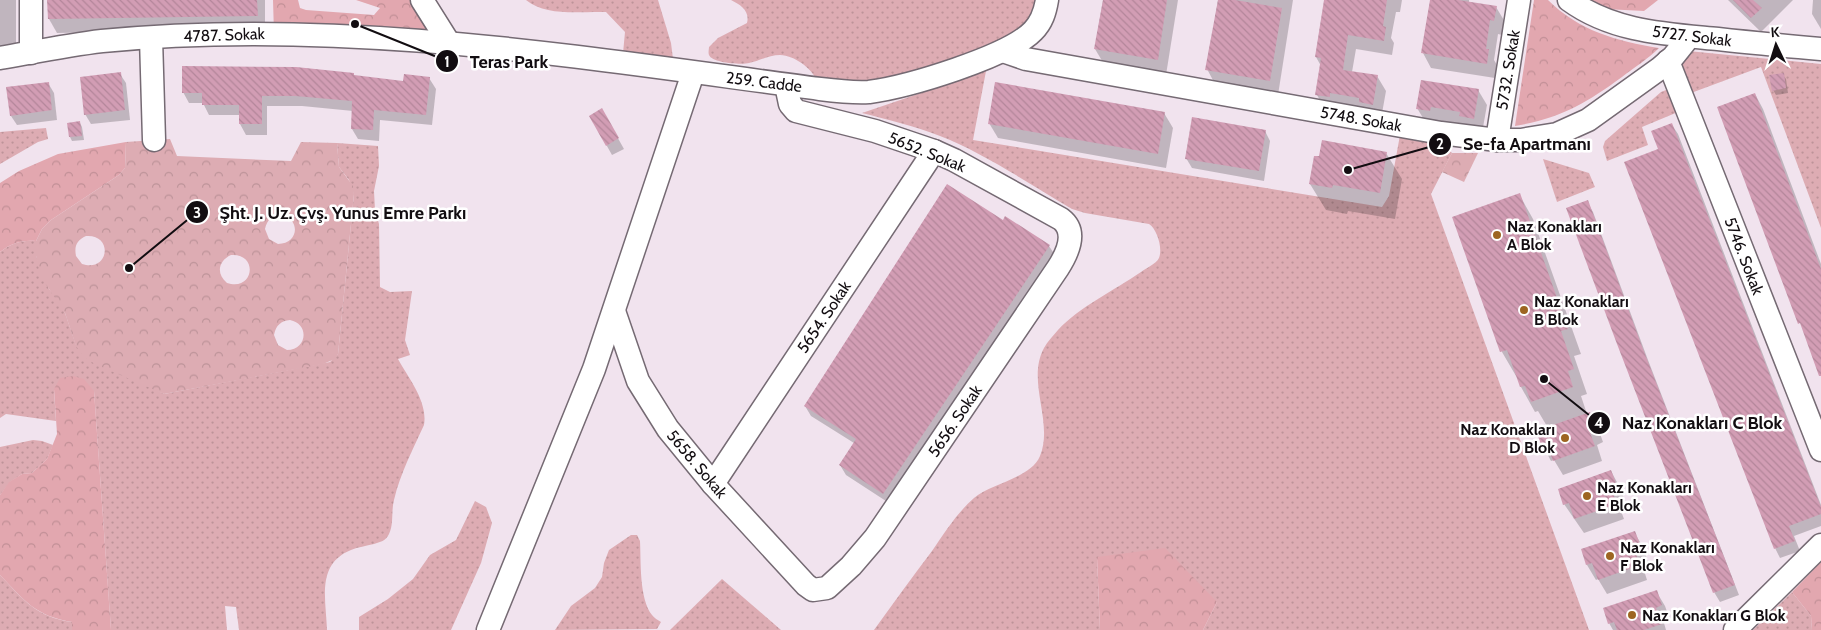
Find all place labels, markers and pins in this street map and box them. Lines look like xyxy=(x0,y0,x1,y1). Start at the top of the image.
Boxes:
callout: Teras Park xyxy=(434,45,558,78)
callout: Se-fa Apartmanı xyxy=(1428,127,1600,160)
callout: Şht. J. Uz. Çvş. Yunus Emre Parkı xyxy=(185,196,477,229)
place label: Naz Konakları A Blok xyxy=(1507,217,1602,254)
marker: Naz Konakları A Blok xyxy=(1491,229,1503,241)
place label: Naz Konakları B Blok xyxy=(1534,292,1629,329)
marker: Naz Konakları B Blok xyxy=(1518,304,1530,316)
callout: Naz Konakları C Blok xyxy=(1587,407,1792,440)
place label: Naz Konakları D Blok xyxy=(1460,420,1555,457)
marker: Naz Konakları D Blok xyxy=(1559,432,1571,444)
place label: Naz Konakları E Blok xyxy=(1597,478,1692,515)
marker: Naz Konakları E Blok xyxy=(1581,490,1593,502)
place label: Naz Konakları F Blok xyxy=(1620,538,1715,575)
marker: Naz Konakları F Blok xyxy=(1604,550,1616,562)
place label: Naz Konakları G Blok xyxy=(1642,606,1786,625)
marker: Naz Konakları G Blok xyxy=(1626,609,1638,621)

